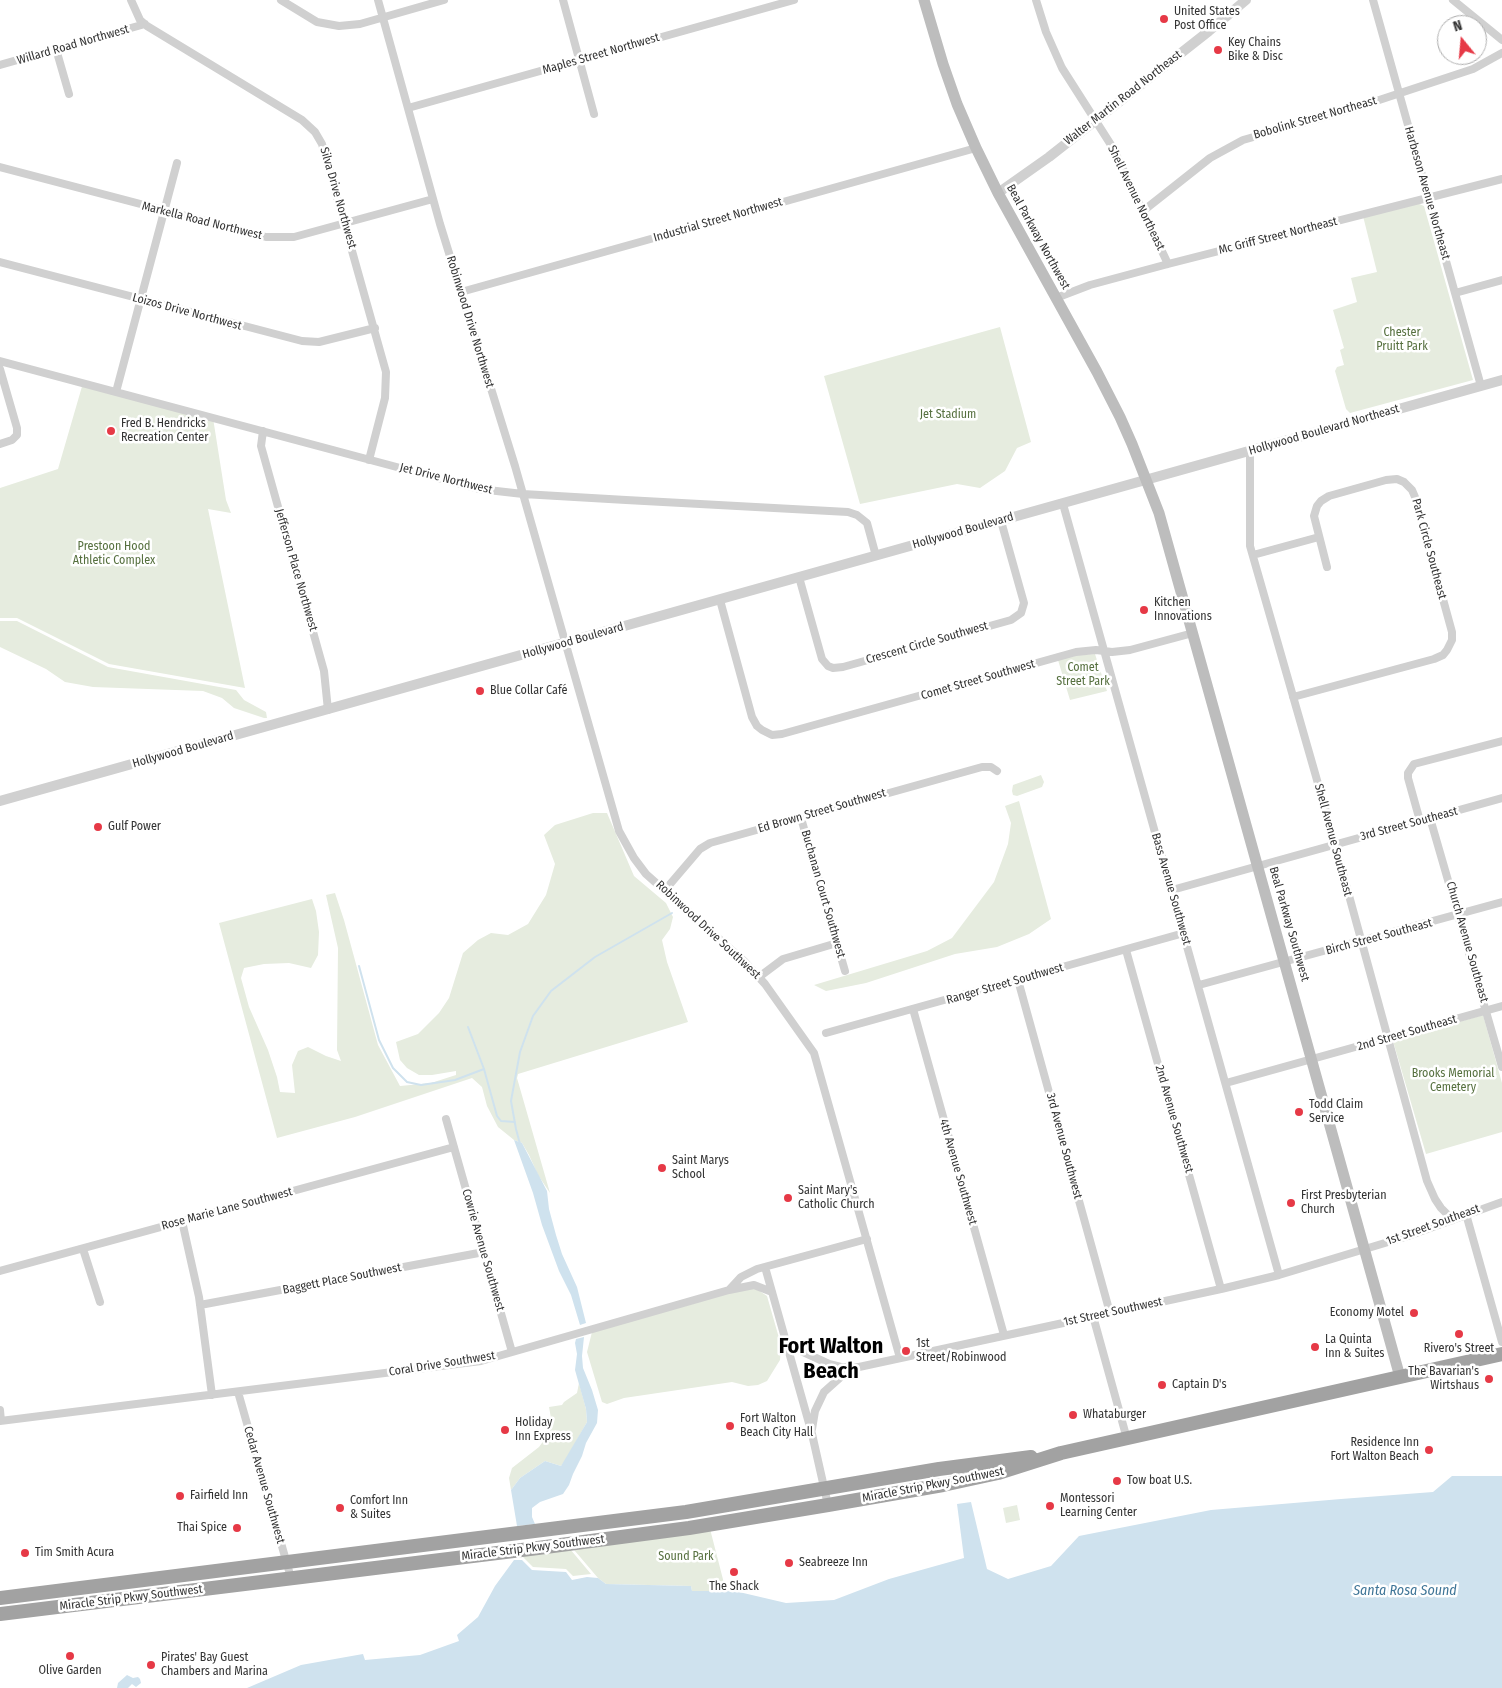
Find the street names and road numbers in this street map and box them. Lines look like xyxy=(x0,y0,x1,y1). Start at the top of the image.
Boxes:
street label: Willard Road Northwest xyxy=(15,22,131,68)
street label: Maples Street Northwest xyxy=(541,30,661,78)
street label: Walter Martin Road Northeast xyxy=(1061,48,1185,148)
street label: Bobolink Street Northeast xyxy=(1252,94,1378,142)
street label: Harbeson Avenue Northeast xyxy=(1401,125,1453,261)
street label: Shell Avenue Northeast xyxy=(1104,143,1168,253)
street label: Silva Drive Northwest xyxy=(317,146,359,250)
street label: Beal Parkway Northwest xyxy=(1003,182,1073,292)
street label: Industrial Street Northwest xyxy=(652,195,784,245)
street label: Markella Road Northwest xyxy=(140,199,264,243)
street label: Mc Griff Street Northeast xyxy=(1217,214,1339,258)
street label: Robinwood Drive Northwest xyxy=(443,254,497,390)
street label: Loizos Drive Northwest xyxy=(131,291,243,333)
street label: Hollywood Boulevard Northeast xyxy=(1247,402,1401,458)
street label: Jet Drive Northwest xyxy=(398,461,494,497)
street label: Park Circle Southeast xyxy=(1409,497,1449,601)
street label: Jefferson Place Northwest xyxy=(272,507,320,633)
street label: Hollywood Boulevard xyxy=(911,510,1015,552)
street label: Crescent Circle Southwest xyxy=(864,619,990,667)
street label: Hollywood Boulevard xyxy=(521,620,625,662)
street label: Comet Street Southwest xyxy=(919,657,1037,703)
street label: Hollywood Boulevard xyxy=(131,729,235,771)
street label: Shell Avenue Southeast xyxy=(1311,782,1355,898)
street label: Ed Brown Street Southwest xyxy=(756,786,888,836)
street label: 3rd Street Southeast xyxy=(1359,804,1459,844)
street label: Buchanan Court Southwest xyxy=(798,828,848,960)
street label: Bass Avenue Southwest xyxy=(1148,831,1194,947)
street label: Beal Parkway Southwest xyxy=(1266,865,1312,983)
street label: Robinwood Drive Southwest xyxy=(653,878,763,982)
street label: Church Avenue Southeast xyxy=(1443,880,1491,1004)
street label: Birch Street Southeast xyxy=(1324,916,1434,958)
street label: Ranger Street Southwest xyxy=(945,960,1065,1008)
street label: 2nd Street Southeast xyxy=(1356,1012,1458,1054)
street label: 2nd Avenue Southwest xyxy=(1152,1063,1196,1175)
street label: 3rd Avenue Southwest xyxy=(1043,1091,1085,1201)
street label: 4th Avenue Southwest xyxy=(936,1117,980,1227)
street label: Rose Marie Lane Southwest xyxy=(160,1185,294,1233)
street label: Cowrie Avenue Southwest xyxy=(459,1187,507,1313)
street label: 1st Street Southeast xyxy=(1384,1201,1482,1249)
street label: Baggett Place Southwest xyxy=(282,1260,402,1298)
street label: 1st Street Southwest xyxy=(1062,1295,1164,1329)
street label: Coral Drive Southwest xyxy=(388,1348,496,1380)
street label: Cedar Avenue Southwest xyxy=(240,1425,288,1545)
street label: Miracle Strip Pkwy Southwest xyxy=(861,1464,1005,1506)
street label: Miracle Strip Pkwy Southwest xyxy=(461,1532,605,1564)
street label: Miracle Strip Pkwy Southwest xyxy=(59,1582,203,1614)

